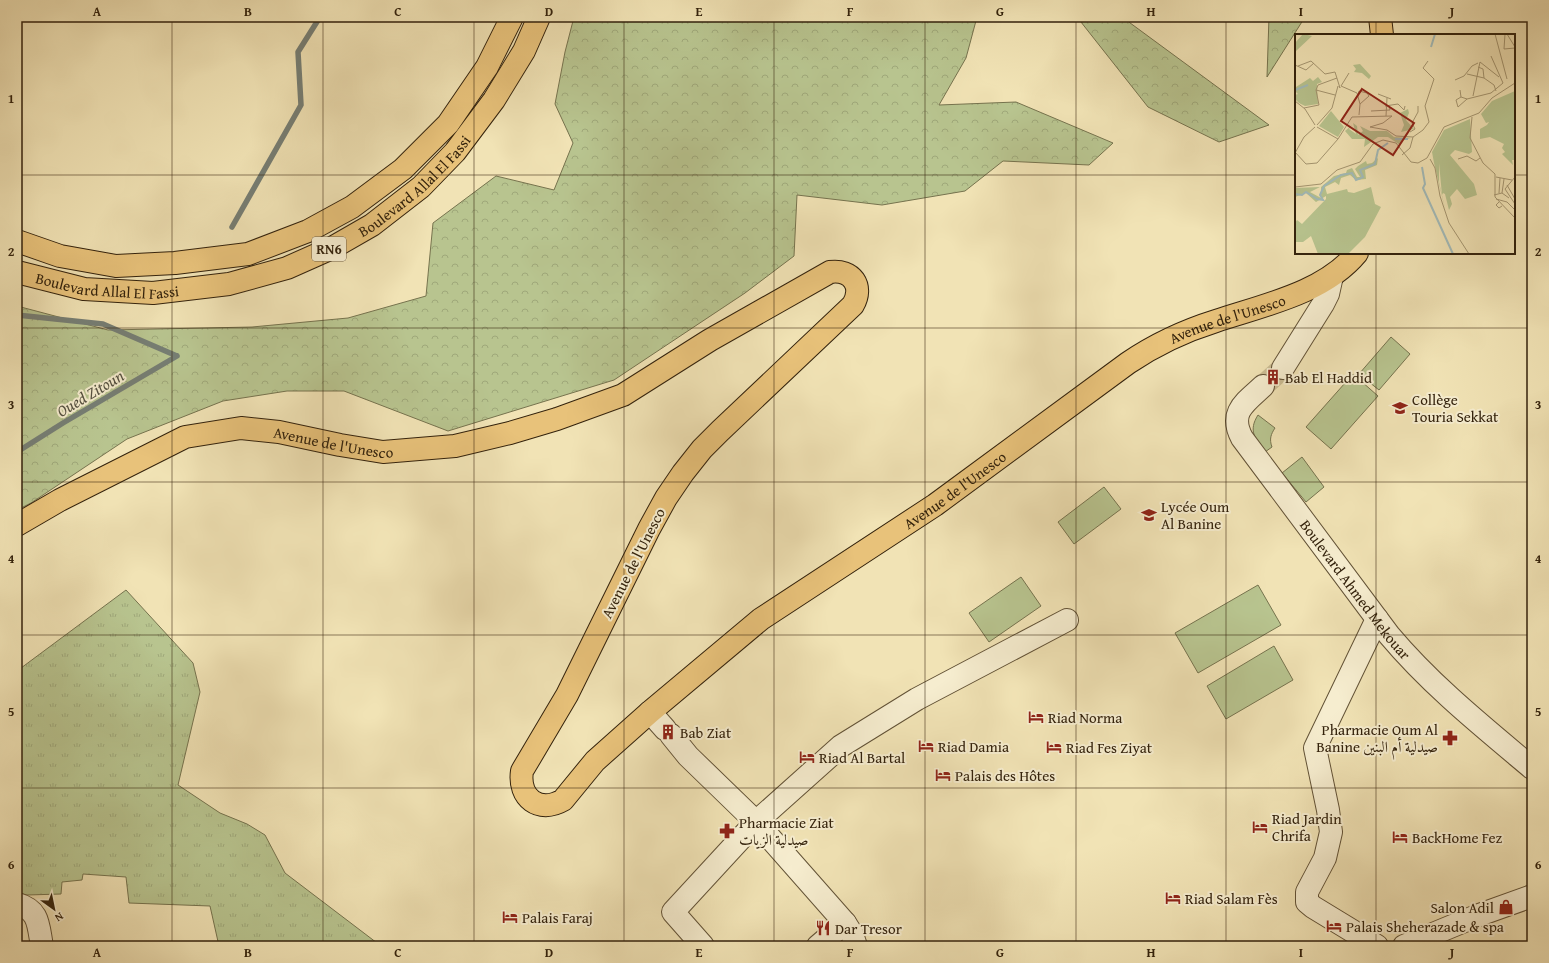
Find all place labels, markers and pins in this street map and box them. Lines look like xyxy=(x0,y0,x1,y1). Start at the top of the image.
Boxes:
place label: Bab El Haddid xyxy=(1285,367,1372,388)
building icon: Bab El Haddid xyxy=(1264,368,1282,386)
place label: Collège Touria Sekkat xyxy=(1412,389,1499,427)
school or university icon: Collège Touria Sekkat xyxy=(1391,399,1409,417)
place label: Lycée Oum Al Banine xyxy=(1161,496,1230,534)
school or university icon: Lycée Oum Al Banine xyxy=(1140,506,1158,524)
place label: Riad Norma xyxy=(1048,707,1122,728)
hotel icon: Riad Norma xyxy=(1027,708,1045,726)
place label: Pharmacie Oum Al Banine صيدلية أم البنين xyxy=(1316,719,1438,760)
place label: Bab Ziat xyxy=(680,722,732,743)
building icon: Bab Ziat xyxy=(659,723,677,741)
pharmacy icon: Pharmacie Oum Al Banine صيدلية أم البنين xyxy=(1441,729,1459,747)
place label: Riad Damia xyxy=(938,736,1009,757)
hotel icon: Riad Damia xyxy=(917,737,935,755)
place label: Riad Fes Ziyat xyxy=(1066,737,1153,758)
hotel icon: Riad Fes Ziyat xyxy=(1045,738,1063,756)
place label: Riad Al Bartal xyxy=(819,747,905,768)
hotel icon: Riad Al Bartal xyxy=(798,748,816,766)
place label: Palais des Hôtes xyxy=(955,765,1055,786)
hotel icon: Palais des Hôtes xyxy=(934,766,952,784)
place label: Riad Jardin Chrifa xyxy=(1272,808,1342,846)
place label: Pharmacie Ziat صيدلية الزيات xyxy=(739,812,835,850)
hotel icon: Riad Jardin Chrifa xyxy=(1251,818,1269,836)
pharmacy icon: Pharmacie Ziat صيدلية الزيات xyxy=(718,822,736,840)
place label: BackHome Fez xyxy=(1412,827,1503,848)
hotel icon: BackHome Fez xyxy=(1391,828,1409,846)
place label: Riad Salam Fès xyxy=(1185,888,1278,909)
hotel icon: Riad Salam Fès xyxy=(1164,889,1182,907)
place label: Salon Adil xyxy=(1430,897,1494,918)
shop icon: Salon Adil xyxy=(1497,898,1515,916)
place label: Palais Faraj xyxy=(522,907,593,928)
hotel icon: Palais Faraj xyxy=(501,908,519,926)
place label: Palais Sheherazade & spa xyxy=(1346,916,1504,937)
hotel icon: Palais Sheherazade & spa xyxy=(1325,917,1343,935)
place label: Dar Tresor xyxy=(835,918,902,939)
restaurant icon: Dar Tresor xyxy=(814,919,832,937)

